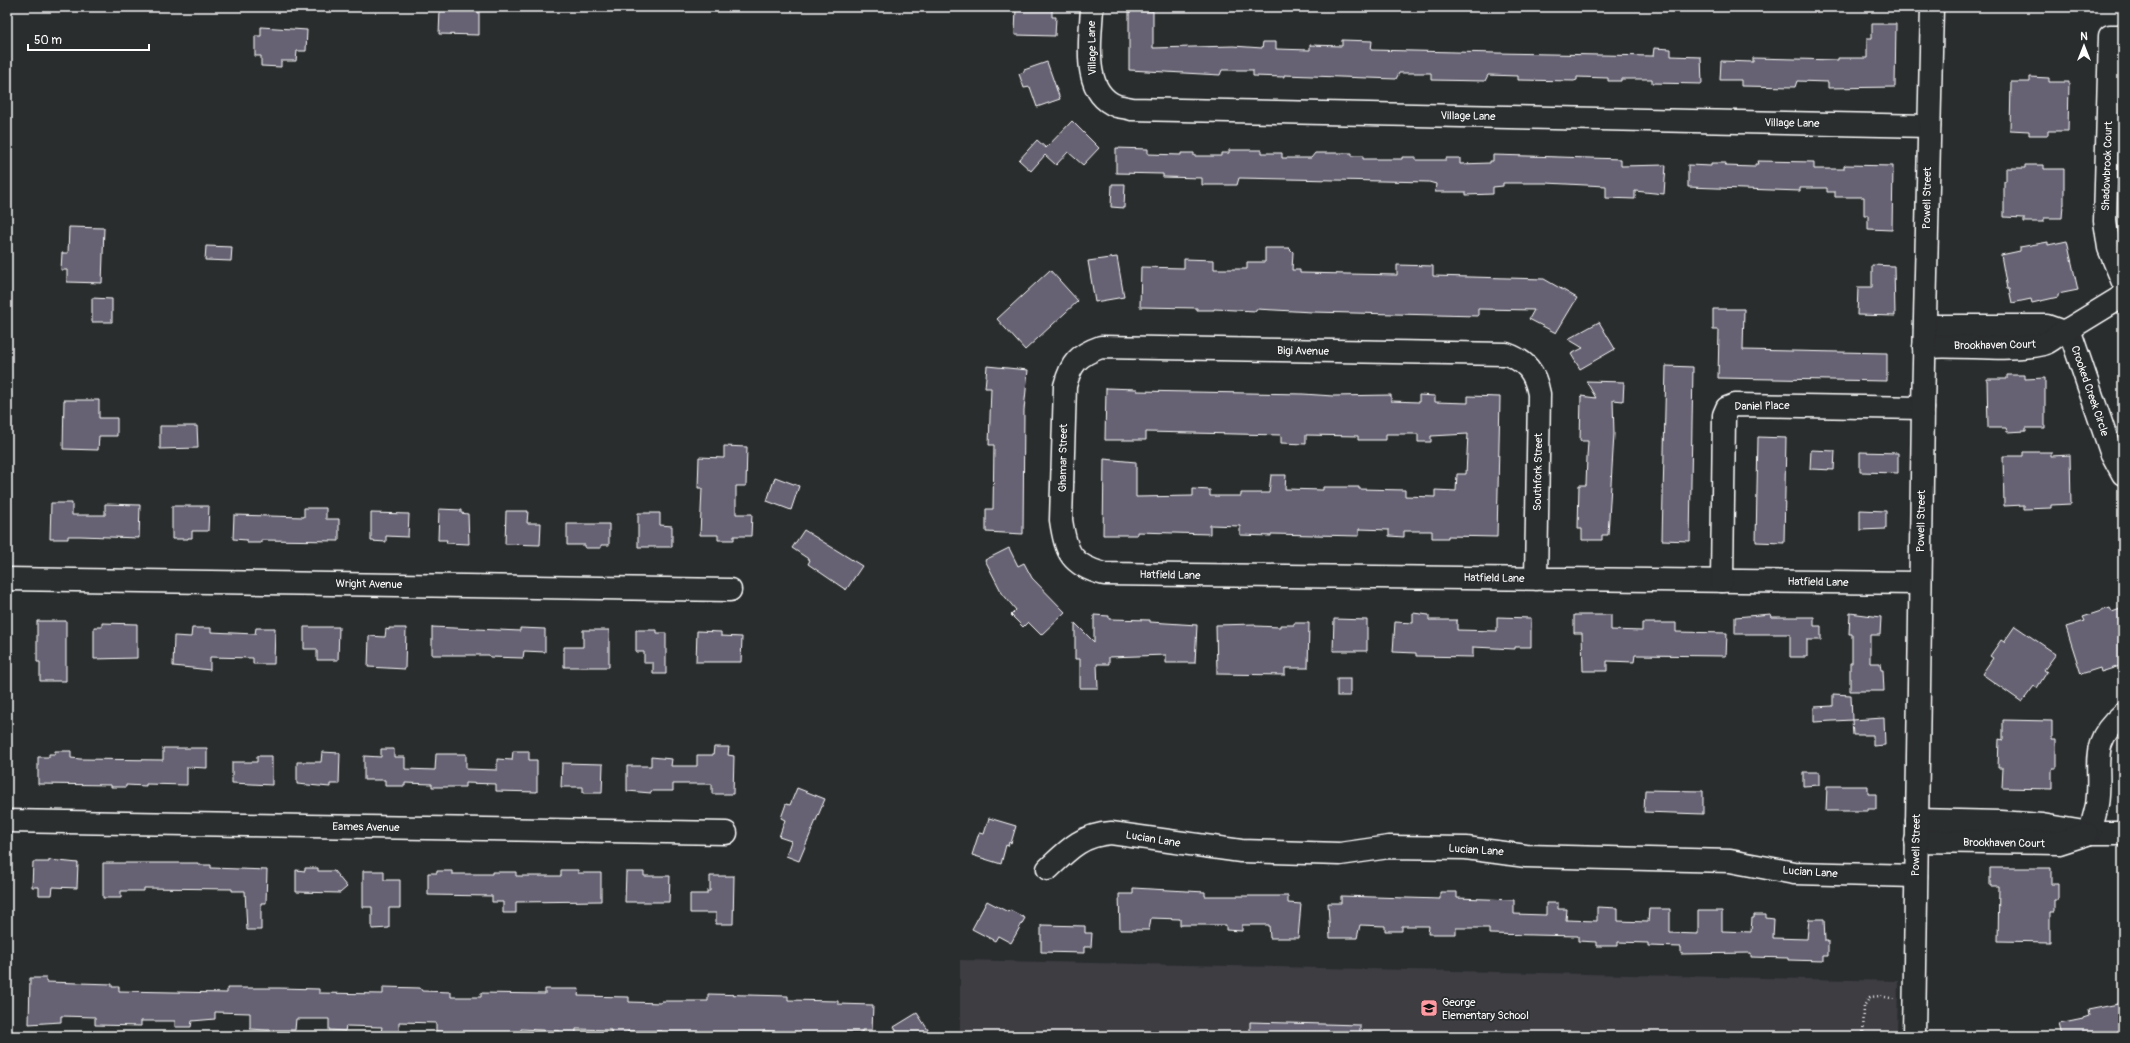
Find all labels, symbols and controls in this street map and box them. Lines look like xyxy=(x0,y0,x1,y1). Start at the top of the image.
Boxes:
street label: Village Lane xyxy=(1085,20,1099,76)
scale bar xyxy=(28,26,149,52)
north arrow xyxy=(2064,26,2104,66)
text: N xyxy=(2080,30,2088,43)
text: 50 m xyxy=(34,33,62,48)
street label: Village Lane xyxy=(1440,109,1496,123)
street label: Village Lane xyxy=(1764,116,1820,130)
street label: Shadowbrook Court xyxy=(2099,120,2115,211)
street label: Powell Street xyxy=(1920,166,1934,229)
street label: Brookhaven Court xyxy=(1954,338,2037,352)
street label: Bigi Avenue xyxy=(1277,344,1330,358)
street label: Crooked Creek Circle xyxy=(2068,344,2112,438)
street label: Daniel Place xyxy=(1734,399,1790,413)
street label: Ghamar Street xyxy=(1056,423,1070,492)
street label: Southfork Street xyxy=(1531,432,1545,511)
street label: Powell Street xyxy=(1914,489,1928,552)
street label: Hatfield Lane xyxy=(1139,568,1201,582)
street label: Hatfield Lane xyxy=(1463,571,1525,585)
street label: Hatfield Lane xyxy=(1787,575,1849,589)
street label: Wright Avenue xyxy=(336,577,403,591)
street label: Powell Street xyxy=(1909,813,1923,876)
street label: Eames Avenue xyxy=(332,820,400,834)
street label: Lucian Lane xyxy=(1125,828,1182,850)
street label: Brookhaven Court xyxy=(1963,836,2046,850)
street label: Lucian Lane xyxy=(1448,842,1505,858)
street label: Lucian Lane xyxy=(1782,864,1839,880)
place label: George Elementary School xyxy=(1442,996,1529,1022)
school or university icon: George Elementary School xyxy=(1419,998,1439,1018)

